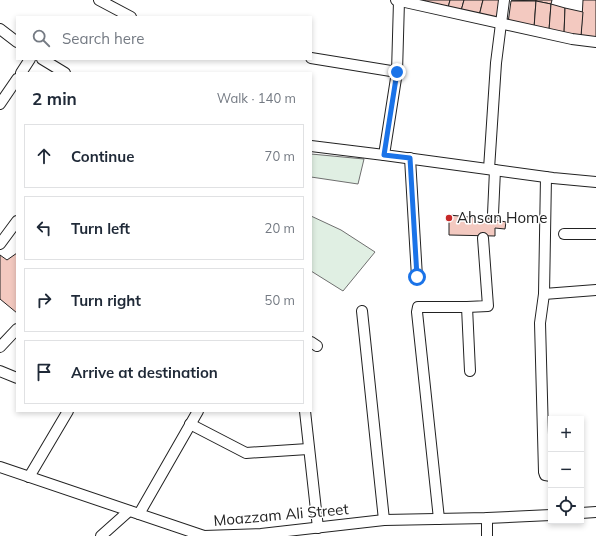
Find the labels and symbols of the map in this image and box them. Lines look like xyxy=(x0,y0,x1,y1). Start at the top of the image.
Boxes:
route end xyxy=(388,63,406,81)
place label: Ahsan Home xyxy=(457,208,547,227)
marker: Ahsan Home xyxy=(444,213,454,223)
route start xyxy=(408,268,426,286)
street label: Moazzam Ali Street xyxy=(213,499,349,530)

